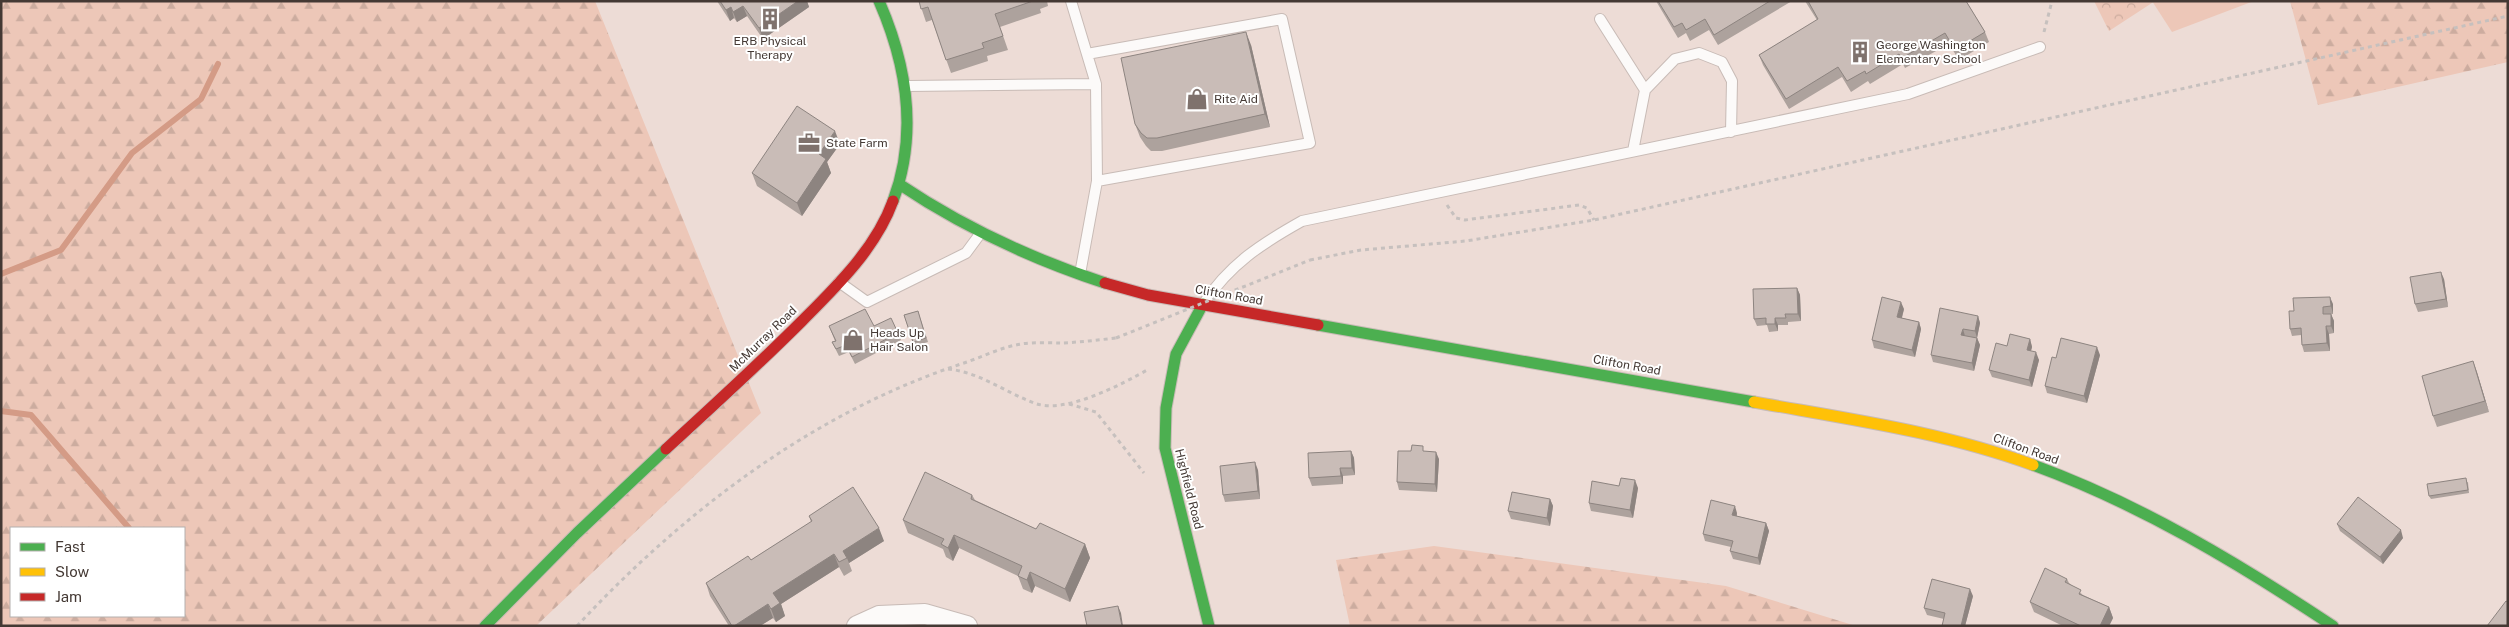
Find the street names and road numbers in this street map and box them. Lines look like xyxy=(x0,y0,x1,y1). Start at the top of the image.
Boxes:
street label: Clifton Road xyxy=(1194,282,1264,308)
street label: McMurray Road xyxy=(726,303,800,375)
street label: Clifton Road xyxy=(1592,352,1662,378)
street label: Clifton Road xyxy=(1991,431,2061,467)
street label: Highfield Road xyxy=(1172,447,1206,531)

